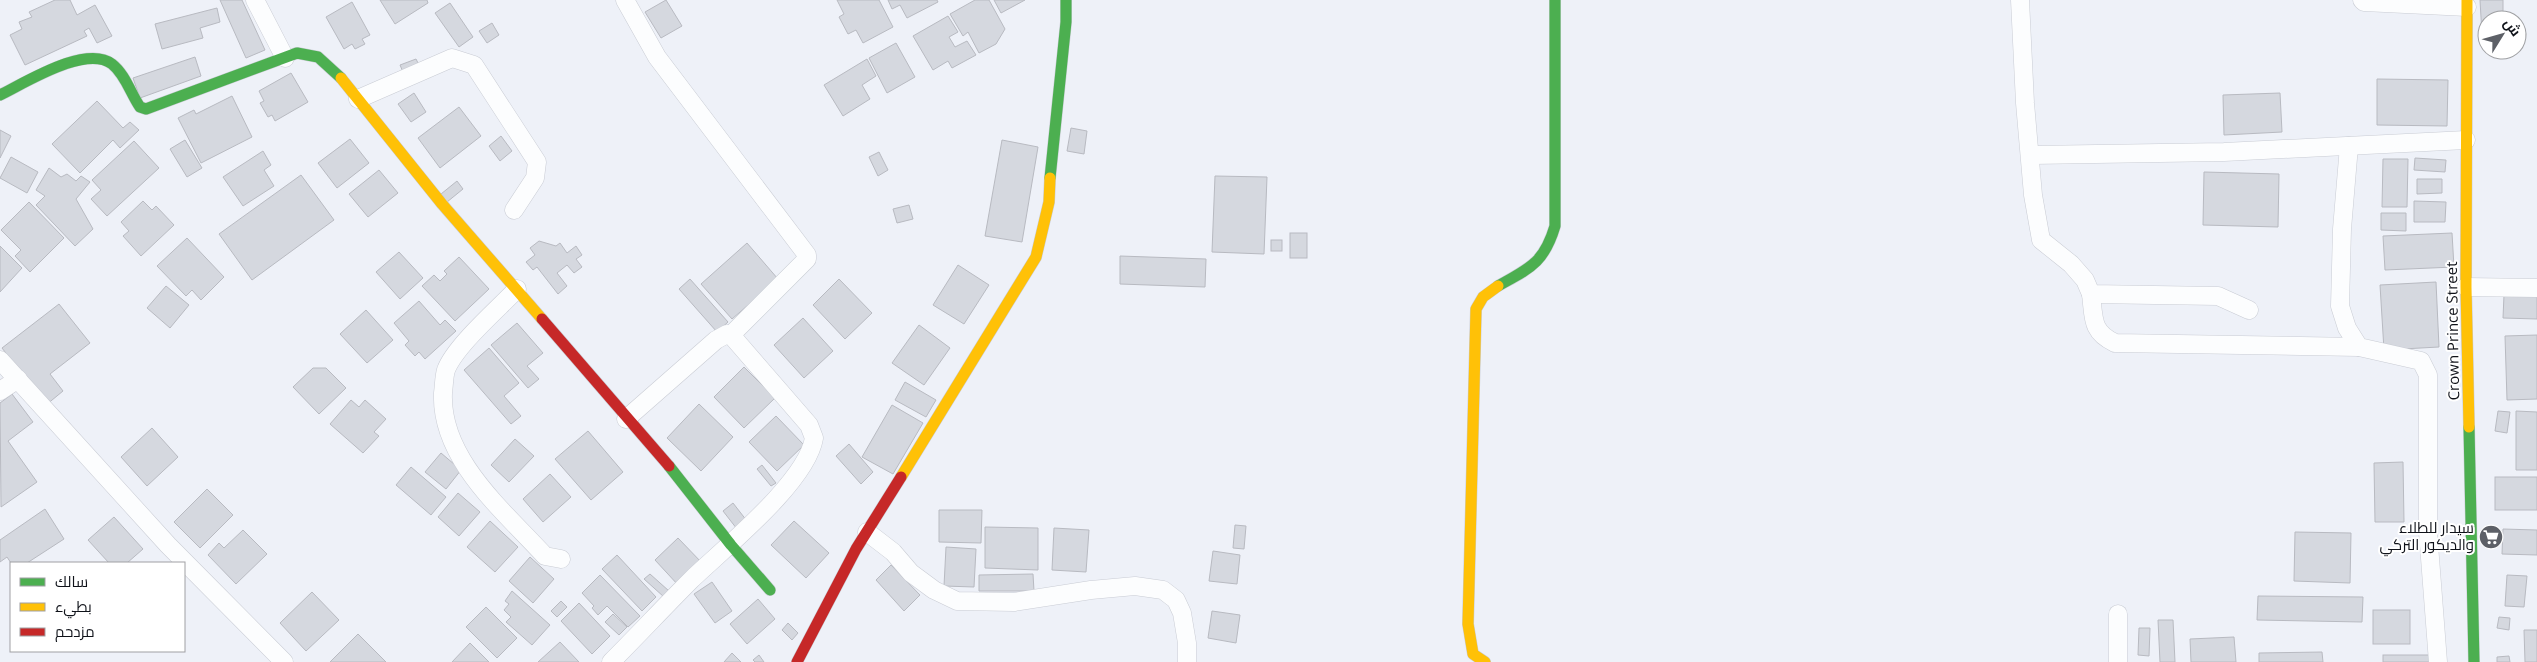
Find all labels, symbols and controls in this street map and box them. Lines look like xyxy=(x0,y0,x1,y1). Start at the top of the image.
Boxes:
north arrow xyxy=(2477,10,2527,60)
text: ش xyxy=(2500,14,2526,40)
street label: Crown Prince Street xyxy=(2441,261,2463,401)
place label: سيدار للطلاء والديكور التركي xyxy=(2380,517,2474,557)
supermarket icon: سيدار للطلاء والديكور التركي xyxy=(2478,524,2504,550)
legend xyxy=(10,562,185,652)
text: سالك xyxy=(55,571,88,591)
text: بطيء xyxy=(55,596,92,619)
text: مزدحم xyxy=(55,621,95,642)

